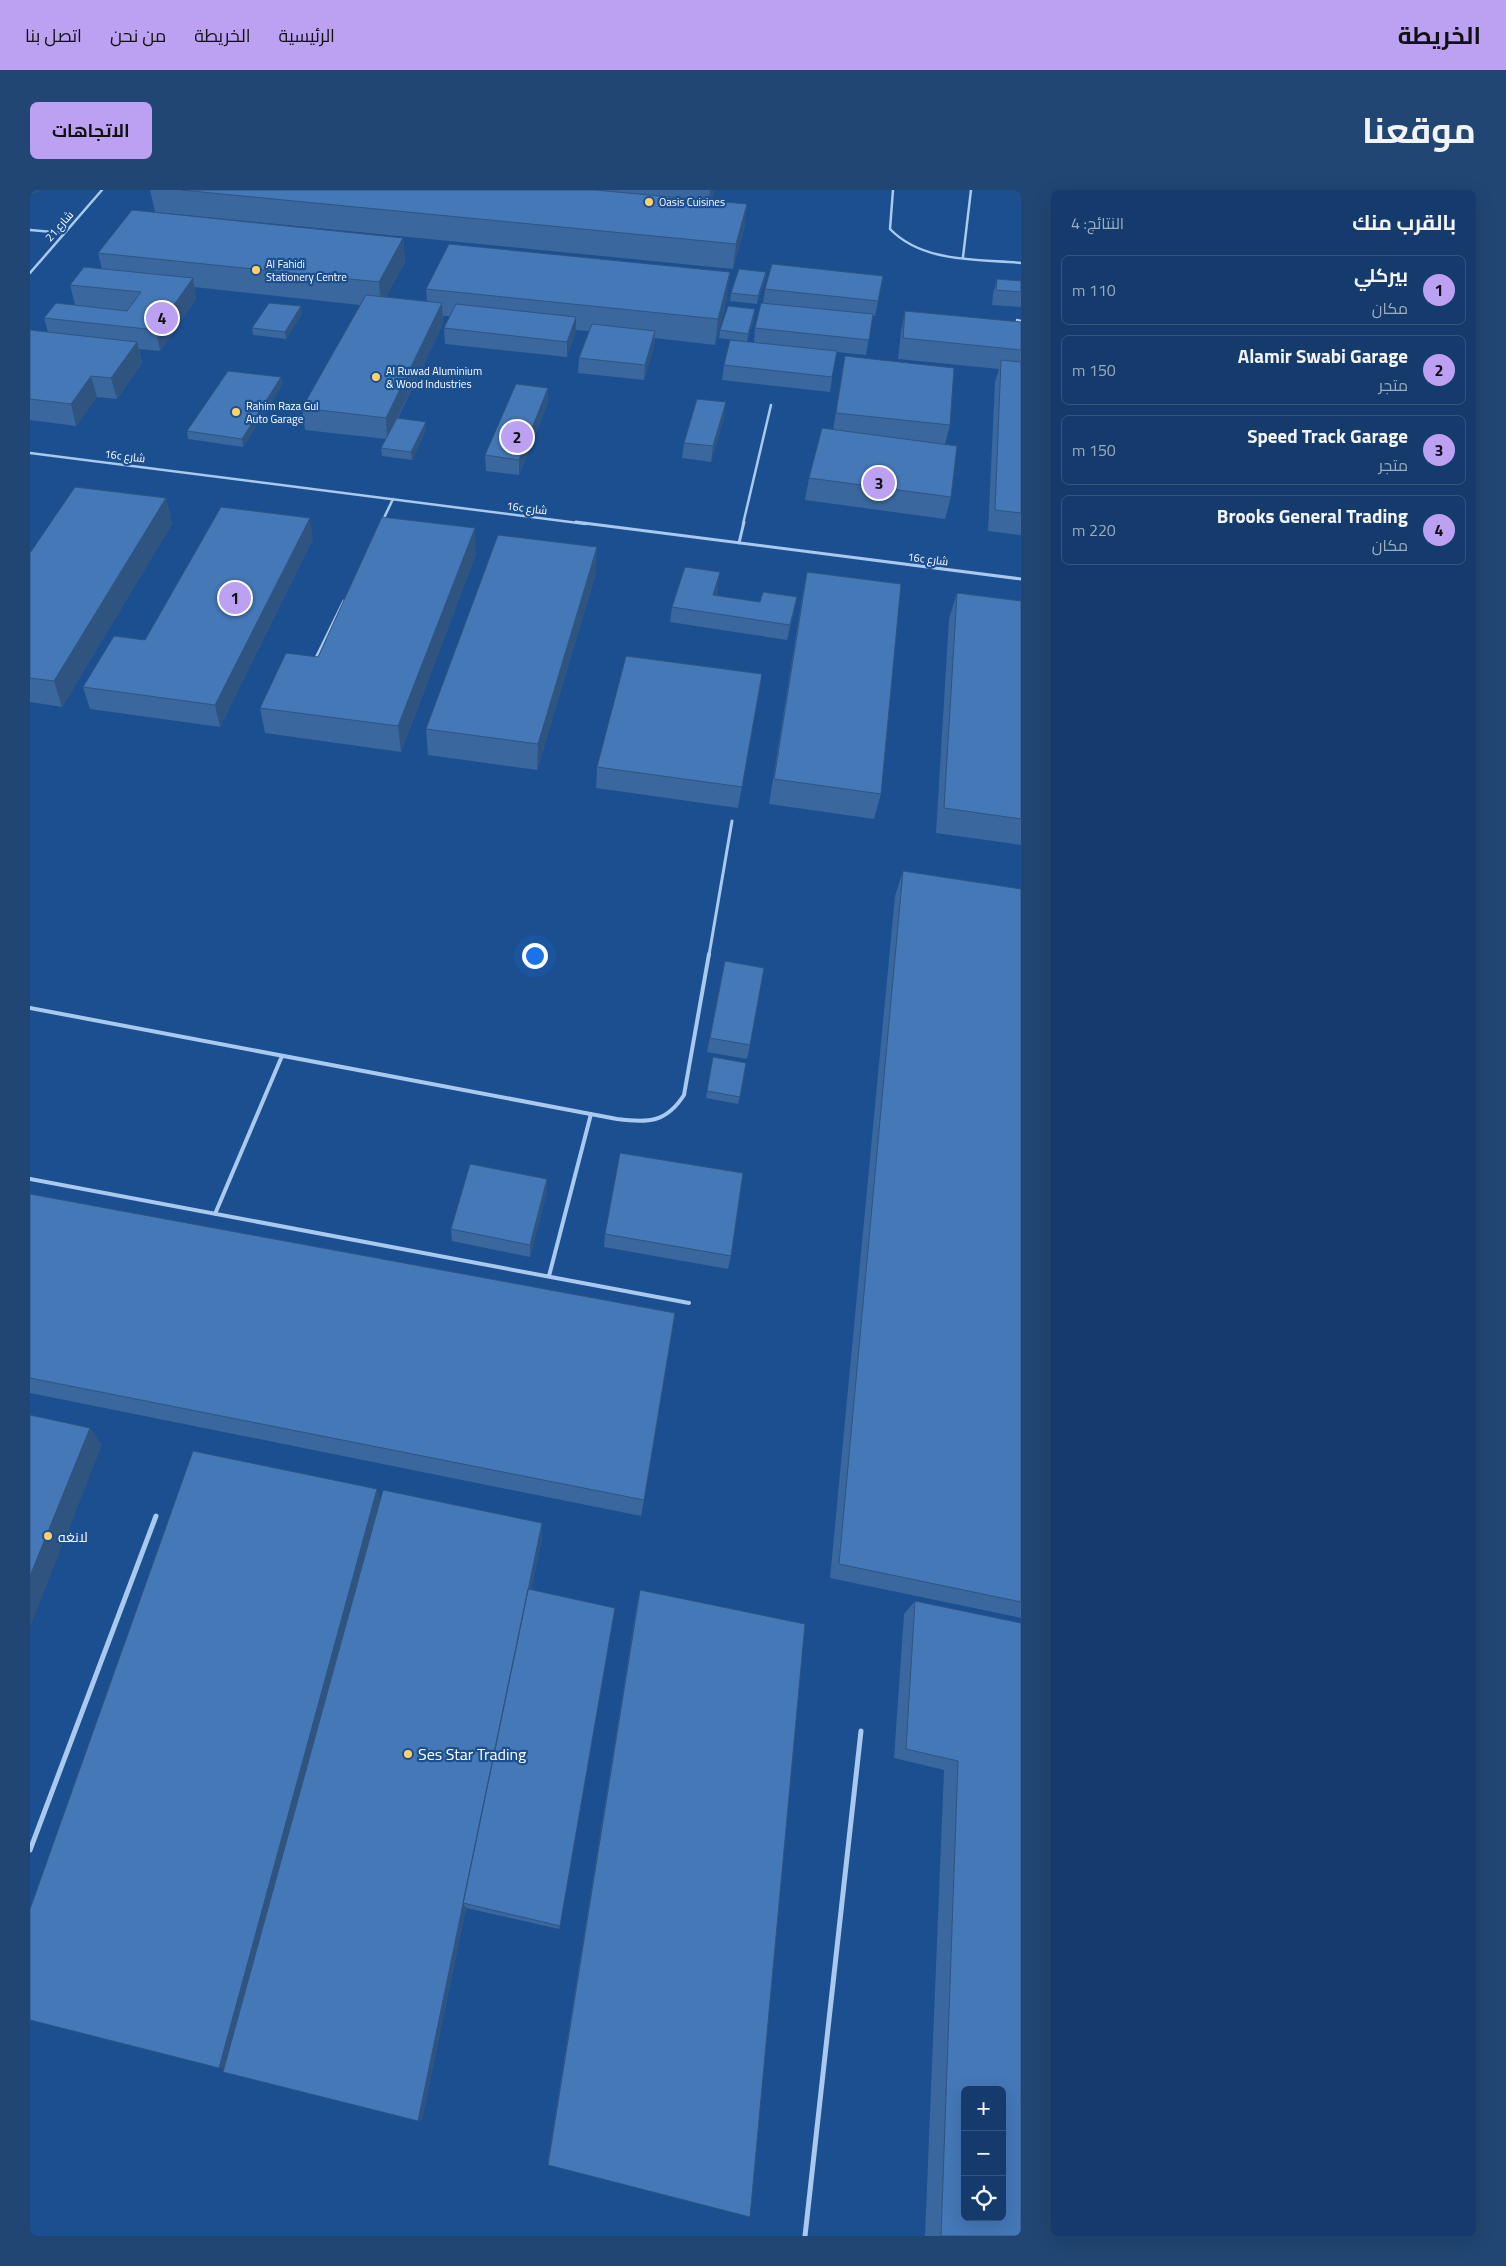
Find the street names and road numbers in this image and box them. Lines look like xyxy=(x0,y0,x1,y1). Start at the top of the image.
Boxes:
street label: شارع 21 xyxy=(41,207,77,245)
street label: 16c شارع xyxy=(104,446,146,466)
street label: 16c شارع xyxy=(506,498,548,518)
street label: 16c شارع xyxy=(907,549,949,569)

